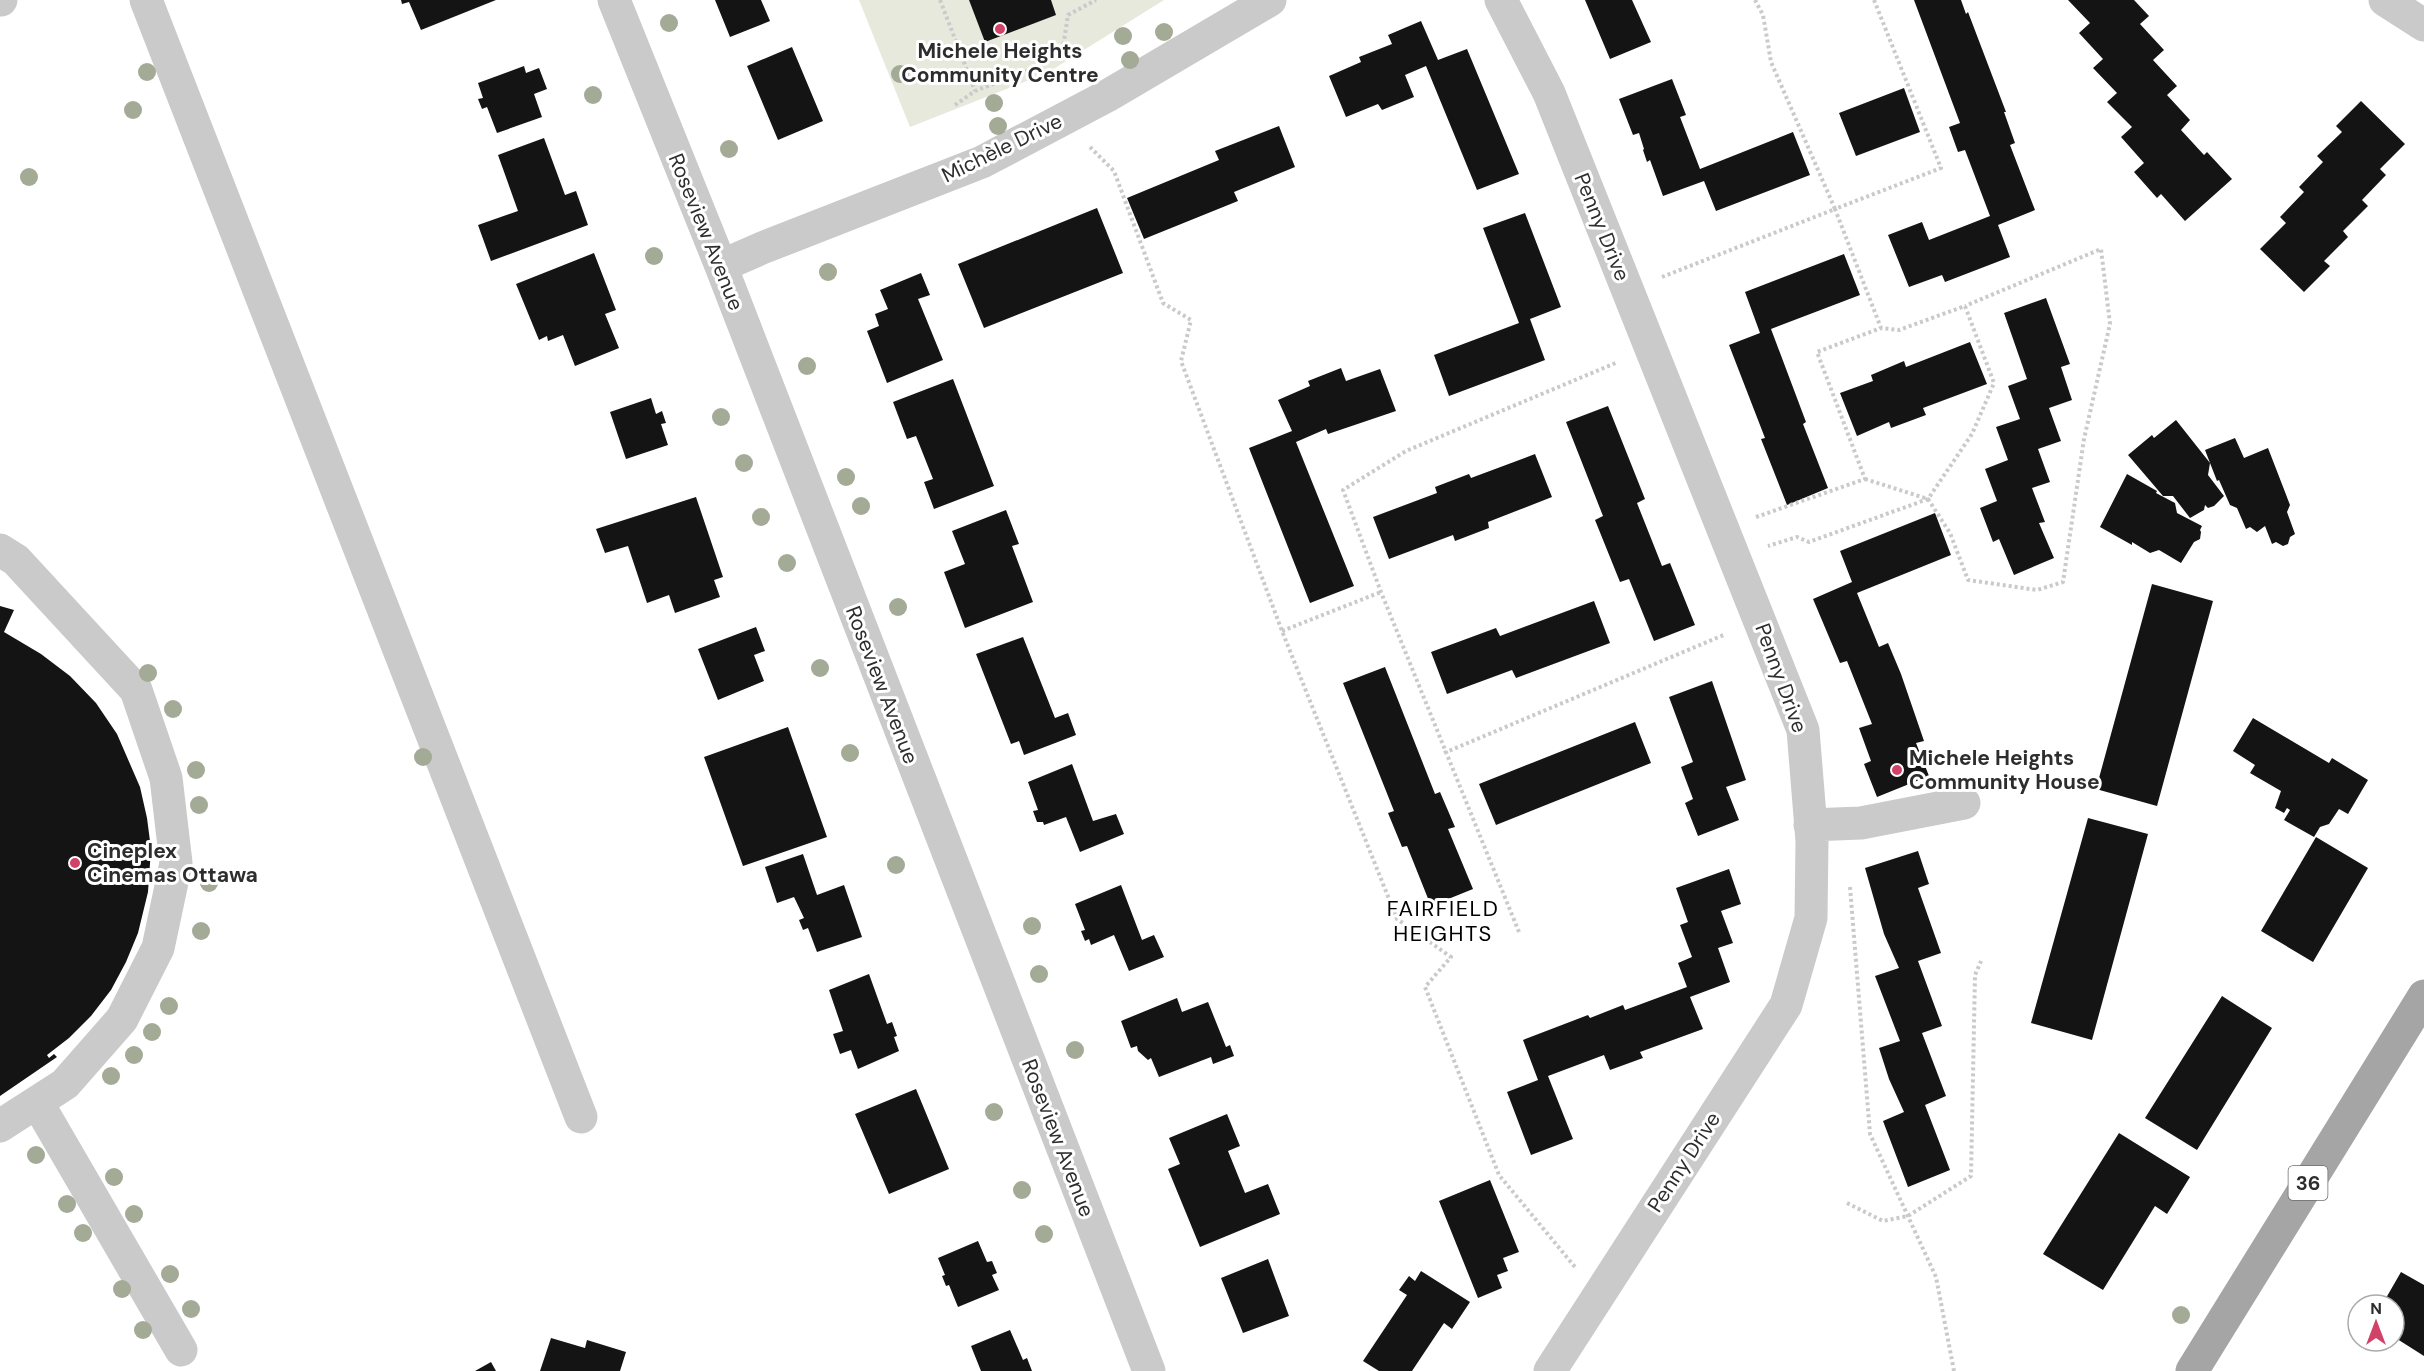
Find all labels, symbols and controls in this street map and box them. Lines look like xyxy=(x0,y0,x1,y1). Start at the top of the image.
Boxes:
marker: Michele Heights Community Centre xyxy=(993,22,1007,36)
place label: Michele Heights Community Centre xyxy=(901,37,1099,89)
street label: Michèle Drive xyxy=(937,107,1067,189)
street label: Roseview Avenue xyxy=(662,149,750,315)
street label: Penny Drive xyxy=(1568,169,1636,285)
street label: Roseview Avenue xyxy=(839,602,925,768)
street label: Penny Drive xyxy=(1748,620,1814,737)
place label: Michele Heights Community House xyxy=(1909,744,2100,796)
marker: Michele Heights Community House xyxy=(1890,763,1904,777)
place label: Cineplex Cinemas Ottawa xyxy=(87,837,258,889)
marker: Cineplex Cinemas Ottawa xyxy=(68,856,82,870)
district label: FAIRFIELD HEIGHTS xyxy=(1387,894,1499,948)
street label: Roseview Avenue xyxy=(1015,1055,1101,1221)
street label: Penny Drive xyxy=(1641,1106,1727,1218)
road number: 36 xyxy=(2288,1166,2328,1200)
north arrow xyxy=(2346,1293,2406,1353)
text: N xyxy=(2370,1298,2382,1319)

